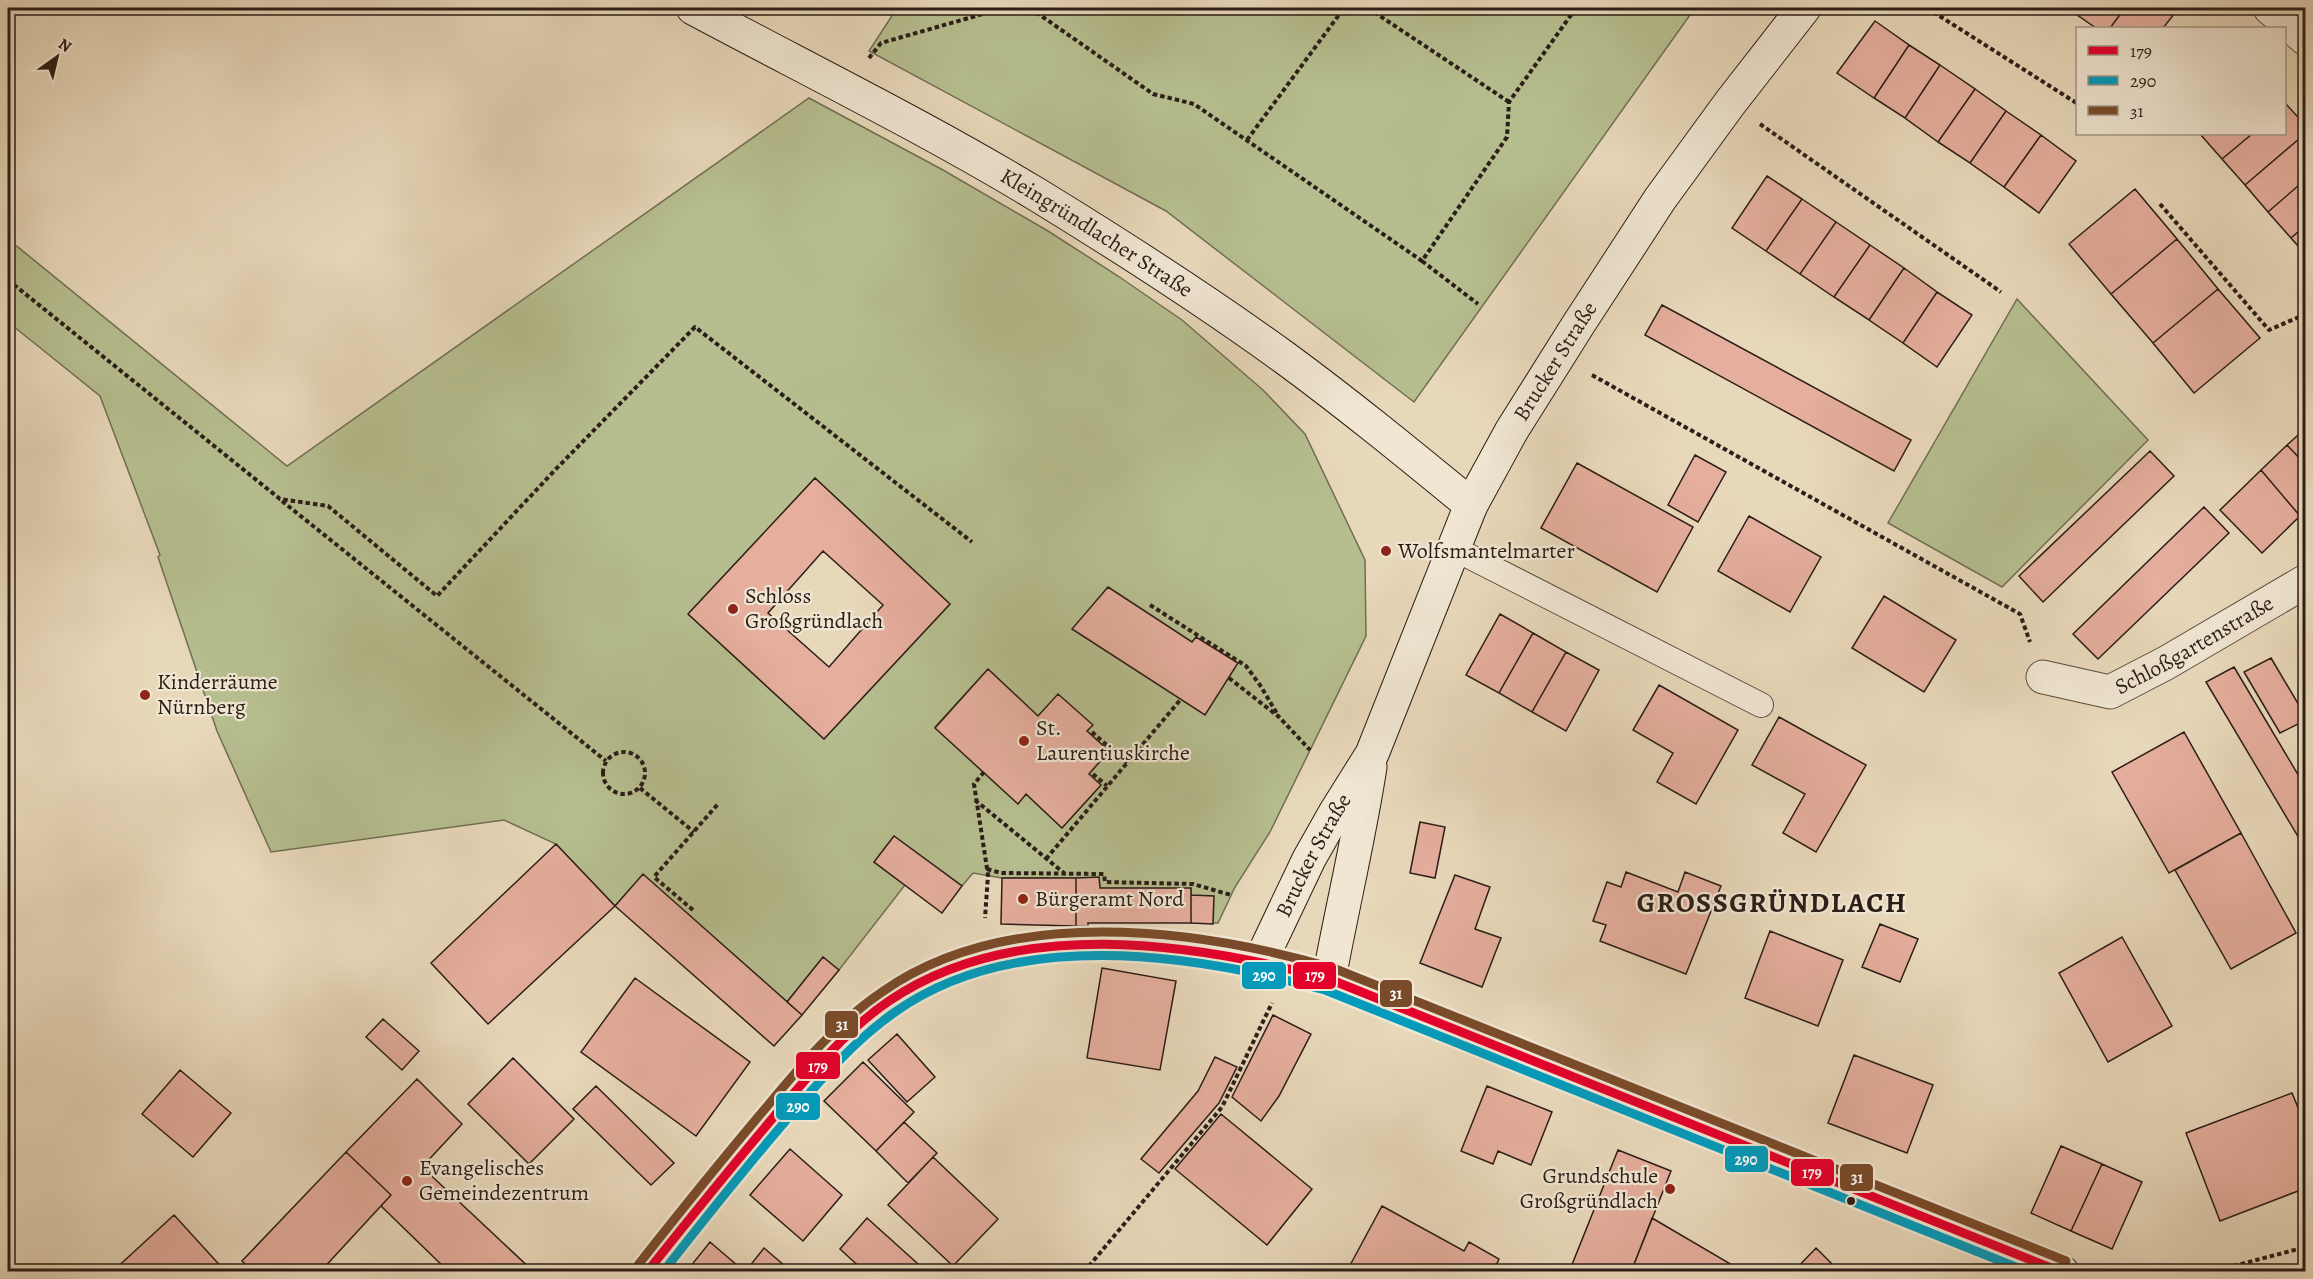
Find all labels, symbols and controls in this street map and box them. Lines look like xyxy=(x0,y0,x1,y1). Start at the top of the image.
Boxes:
north arrow xyxy=(27,27,87,87)
legend xyxy=(2076,27,2286,135)
text: N xyxy=(54,33,76,58)
text: 179 xyxy=(2130,39,2152,63)
text: 290 xyxy=(2130,69,2156,93)
text: 31 xyxy=(2130,99,2144,123)
street label: Kleingründlacher Straße xyxy=(995,161,1199,305)
street label: Brucker Straße xyxy=(1506,296,1604,427)
place label: Wolfsmantelmarter xyxy=(1397,536,1575,566)
marker: Wolfsmantelmarter xyxy=(1379,544,1393,558)
place label: Schloss Großgründlach xyxy=(745,581,884,636)
street label: Schloßgartenstraße xyxy=(2110,588,2279,702)
marker: Schloss Großgründlach xyxy=(726,602,740,616)
place label: Kinderräume Nürnberg xyxy=(157,667,278,722)
marker: Kinderräume Nürnberg xyxy=(138,688,152,702)
place label: St. Laurentiuskirche xyxy=(1036,713,1190,768)
marker: St. Laurentiuskirche xyxy=(1017,734,1031,748)
street label: Brucker Straße xyxy=(1268,788,1359,922)
place label: Bürgeramt Nord xyxy=(1035,884,1184,914)
district label: GROSSGRÜNDLACH xyxy=(1637,884,1907,922)
marker: Bürgeramt Nord xyxy=(1016,892,1030,906)
line badge: 290 xyxy=(1241,961,1287,990)
line badge: 179 xyxy=(1292,961,1337,990)
text: 290 xyxy=(1252,965,1276,987)
text: 179 xyxy=(1305,965,1325,987)
line badge: 31 xyxy=(1379,979,1413,1008)
text: 31 xyxy=(1390,983,1403,1005)
line badge: 31 xyxy=(824,1010,859,1039)
text: 31 xyxy=(836,1014,849,1036)
line badge: 179 xyxy=(795,1051,841,1080)
text: 179 xyxy=(808,1056,828,1078)
line badge: 290 xyxy=(775,1092,821,1121)
text: 290 xyxy=(786,1096,810,1118)
line badge: 290 xyxy=(1724,1145,1769,1173)
text: 290 xyxy=(1734,1149,1758,1171)
place label: Evangelisches Gemeindezentrum xyxy=(419,1153,589,1208)
line badge: 179 xyxy=(1790,1158,1835,1187)
place label: Grundschule Großgründlach xyxy=(1520,1161,1658,1216)
text: 179 xyxy=(1802,1162,1822,1184)
line badge: 31 xyxy=(1839,1163,1874,1192)
text: 31 xyxy=(1851,1167,1864,1189)
marker: Evangelisches Gemeindezentrum xyxy=(400,1174,414,1188)
marker: Grundschule Großgründlach xyxy=(1663,1182,1677,1196)
unlabelled marker xyxy=(1845,1195,1857,1207)

